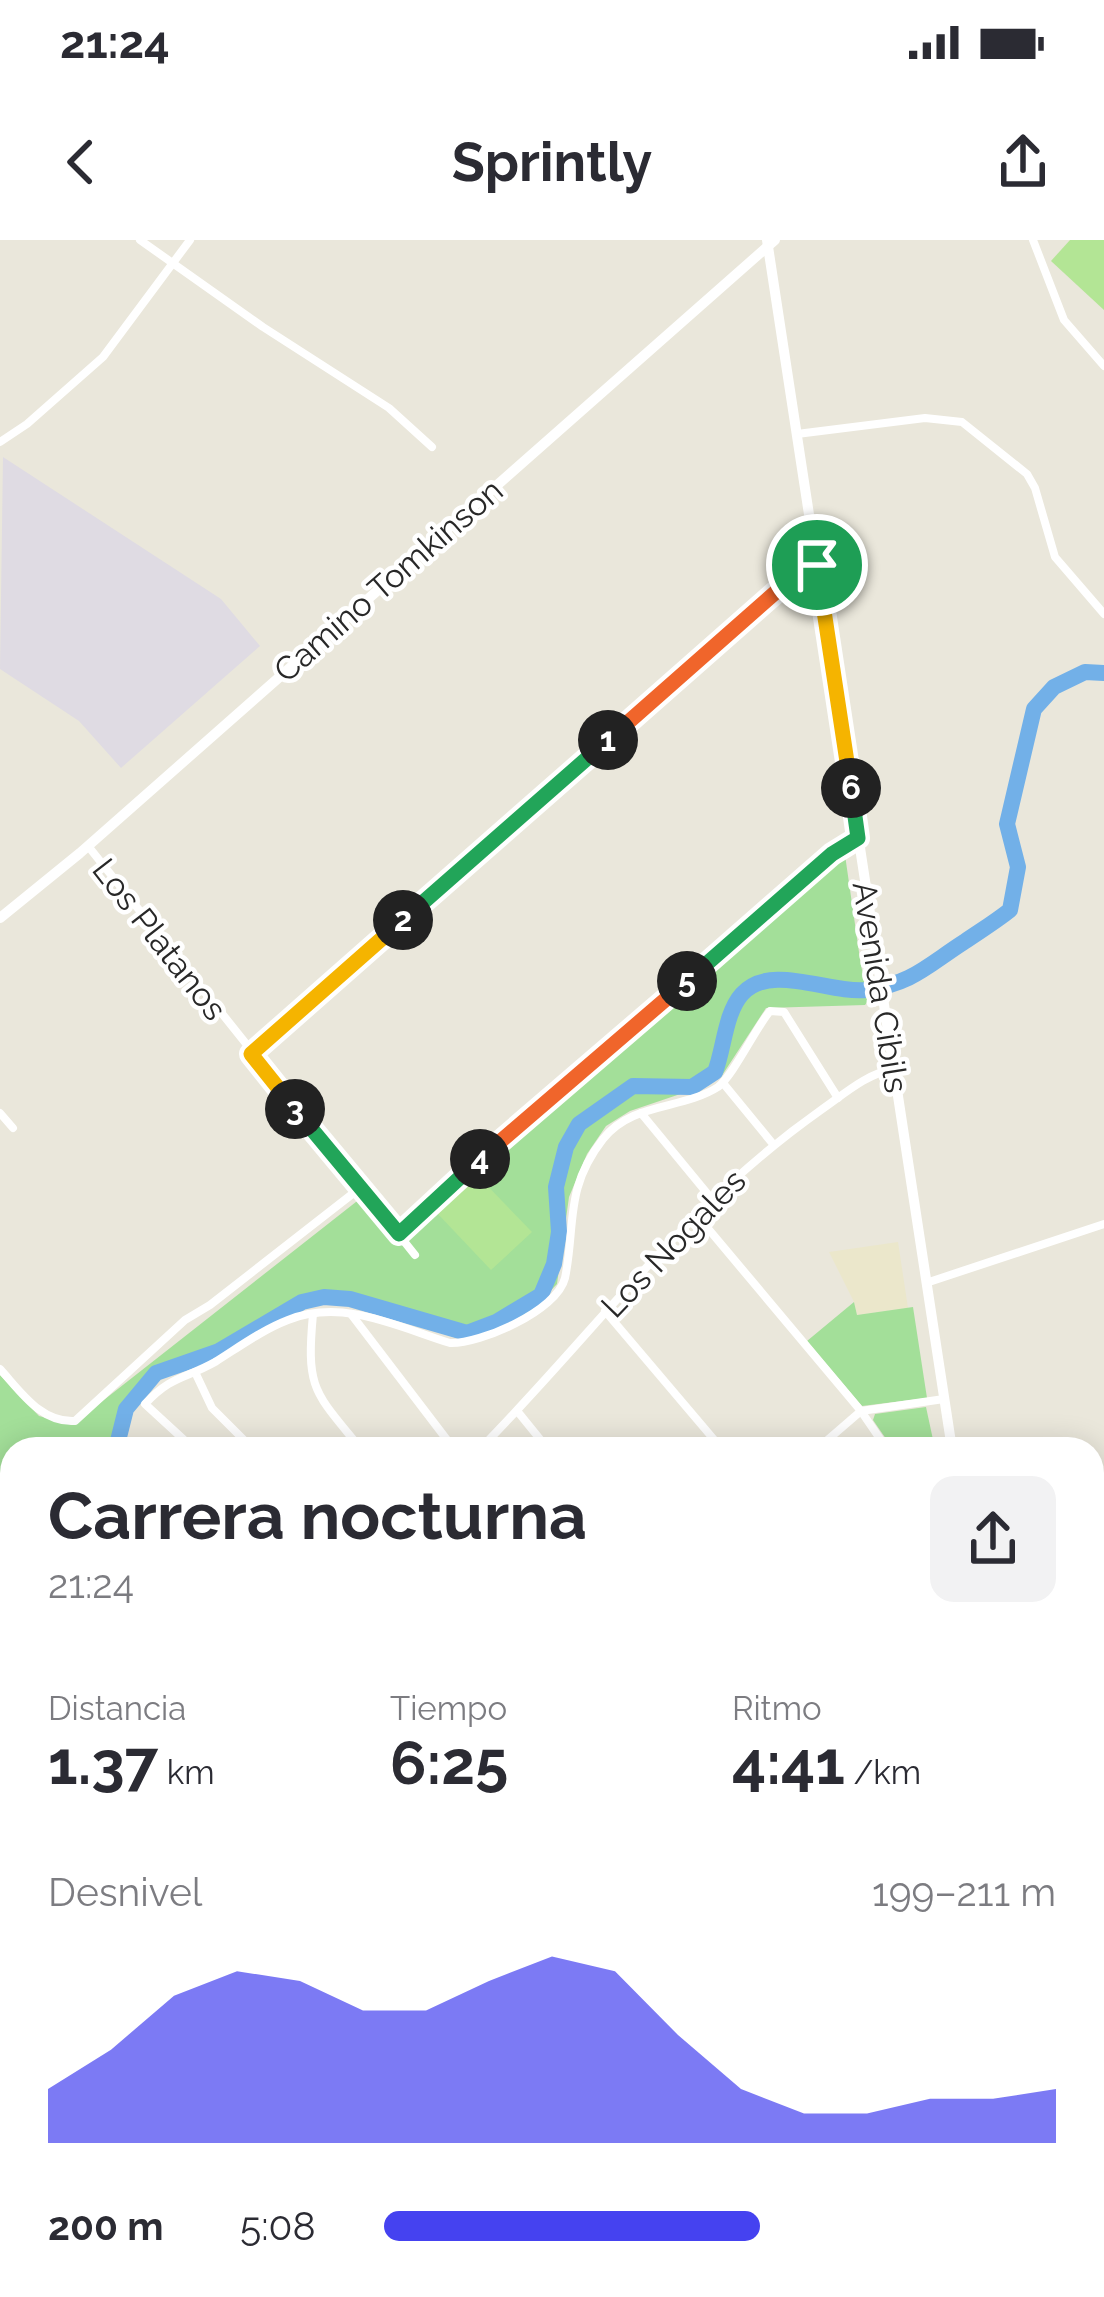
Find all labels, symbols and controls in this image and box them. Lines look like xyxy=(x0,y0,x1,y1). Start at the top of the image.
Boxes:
text: 21:24 xyxy=(60,16,170,69)
icon: back xyxy=(48,129,114,195)
icon: share xyxy=(990,129,1056,195)
text: Sprintly xyxy=(452,130,652,194)
street label: Camino Tomkinson xyxy=(266,471,510,690)
pin xyxy=(766,514,868,616)
icon: arrive xyxy=(784,532,850,598)
pin: 1 xyxy=(578,710,638,770)
text: 1 xyxy=(600,720,616,759)
pin: 6 xyxy=(821,758,881,818)
text: 6 xyxy=(841,768,861,807)
street label: Los Platanos xyxy=(84,851,235,1028)
street label: Avenida Cibils xyxy=(845,879,916,1095)
pin: 2 xyxy=(373,890,433,950)
text: 2 xyxy=(394,900,412,939)
pin: 5 xyxy=(657,951,717,1011)
text: 5 xyxy=(678,961,696,1000)
pin: 3 xyxy=(265,1079,325,1139)
text: 3 xyxy=(286,1089,304,1128)
pin: 4 xyxy=(450,1129,510,1189)
text: 4 xyxy=(471,1139,489,1178)
street label: Los Nogales xyxy=(593,1161,754,1325)
button: share xyxy=(930,1476,1056,1602)
text: Carrera nocturna xyxy=(48,1477,587,1554)
text: 21:24 xyxy=(48,1561,134,1607)
text: Distancia xyxy=(48,1689,186,1728)
text: Tiempo xyxy=(390,1689,507,1728)
text: Ritmo xyxy=(732,1689,822,1728)
text: 1.37 xyxy=(48,1728,158,1798)
text: 6:25 xyxy=(390,1728,508,1798)
text: 4:41 xyxy=(732,1728,845,1798)
text: km xyxy=(158,1753,215,1792)
text: /km xyxy=(845,1753,921,1792)
text: Desnivel xyxy=(48,1869,202,1915)
text: 199–211 m xyxy=(872,1869,1056,1915)
text: 200 m xyxy=(48,2203,164,2249)
text: 5:08 xyxy=(240,2203,316,2249)

